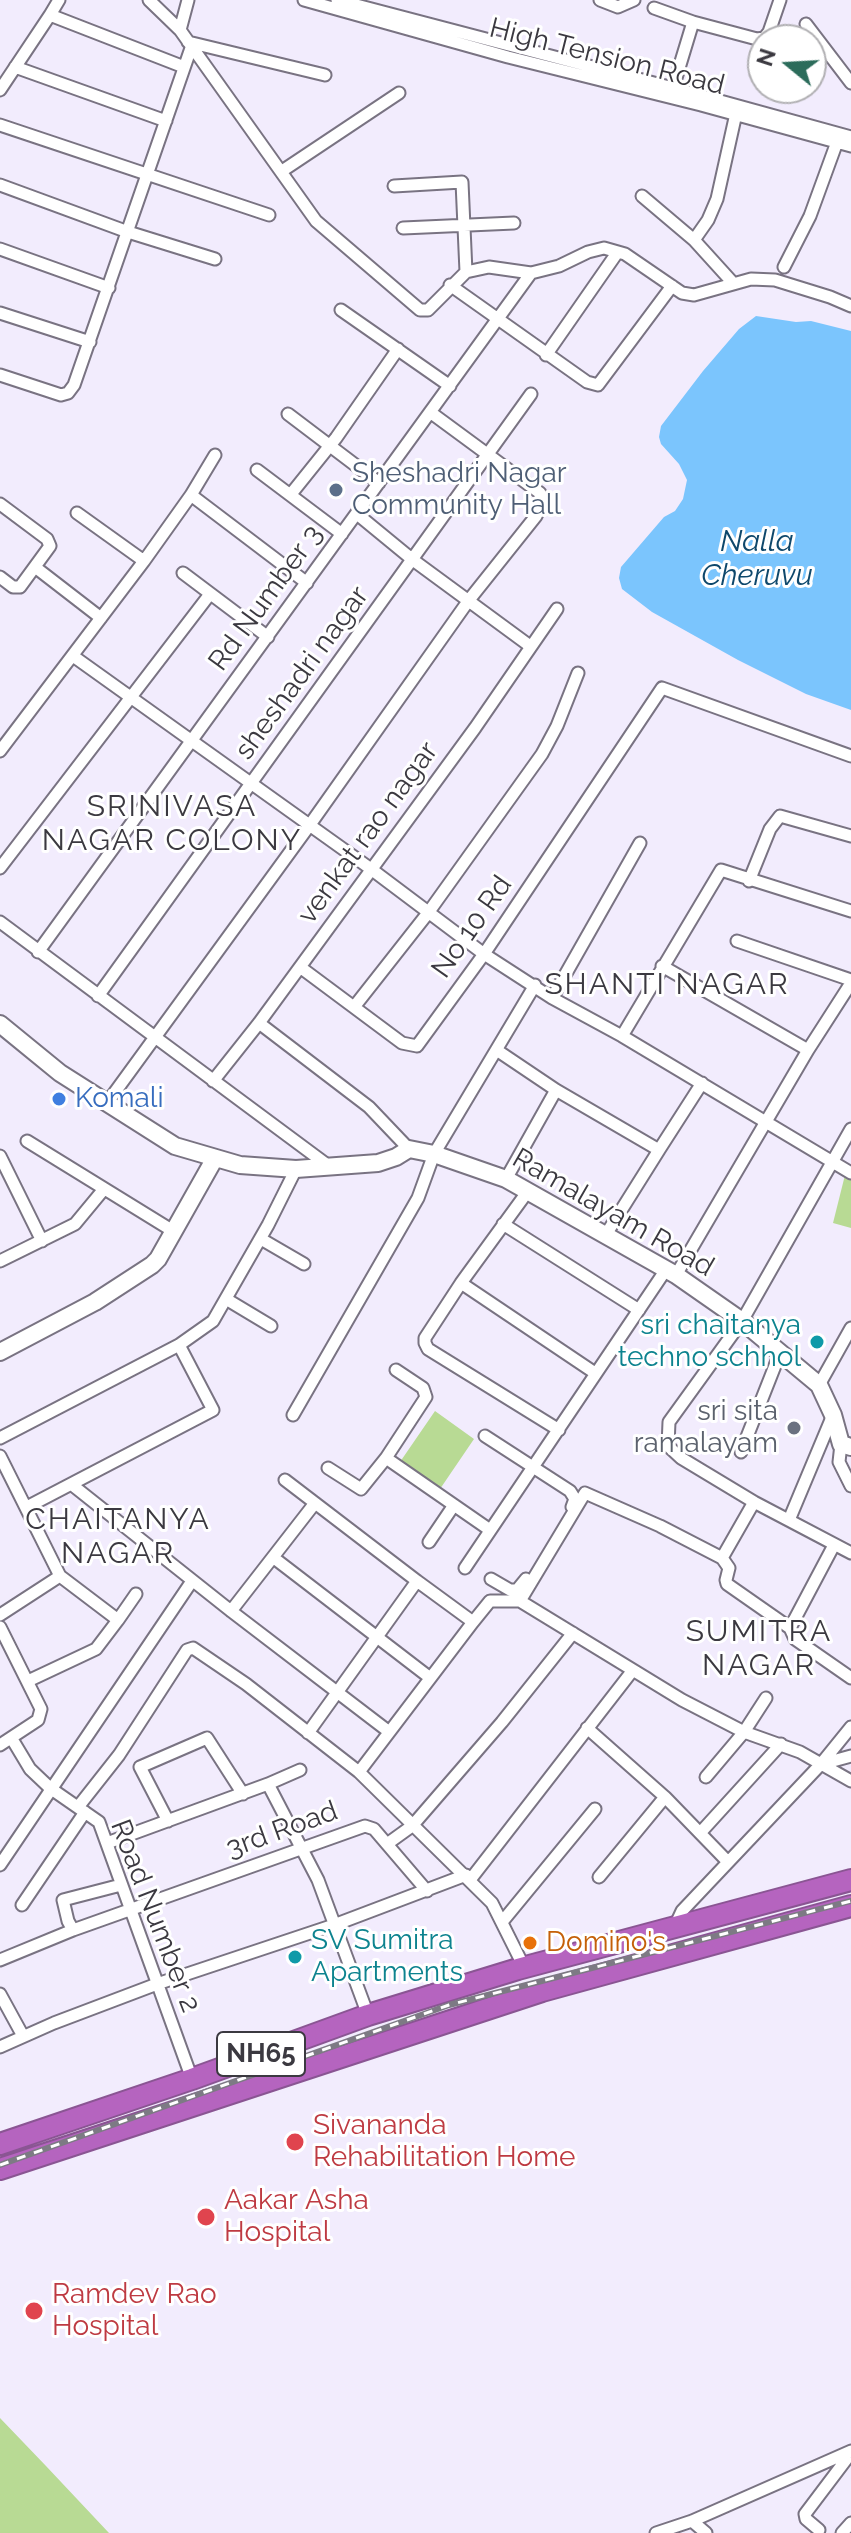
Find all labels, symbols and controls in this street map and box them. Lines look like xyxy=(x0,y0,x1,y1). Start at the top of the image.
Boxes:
street label: High Tension Road xyxy=(486,12,728,102)
north arrow xyxy=(747,24,827,104)
text: N xyxy=(751,45,781,69)
place label: Sheshadri Nagar Community Hall xyxy=(352,457,566,523)
marker: Sheshadri Nagar Community Hall xyxy=(327,481,345,499)
street label: Rd Number 3 xyxy=(202,519,330,677)
water label: Nalla Cheruvu xyxy=(701,524,813,594)
street label: sheshadri nagar xyxy=(228,580,376,766)
street label: venkat rao nagar xyxy=(291,736,445,930)
district label: SRINIVASA NAGAR COLONY xyxy=(42,789,302,860)
street label: No 10 Rd xyxy=(425,870,519,984)
district label: SHANTI NAGAR xyxy=(544,967,790,1003)
place label: Komali xyxy=(75,1082,164,1116)
marker: Komali xyxy=(50,1090,68,1108)
street label: Ramalayam Road xyxy=(506,1142,720,1284)
place label: sri chaitanya techno schhol xyxy=(618,1309,801,1375)
marker: sri chaitanya techno schhol xyxy=(808,1333,826,1351)
place label: sri sita ramalayam xyxy=(634,1395,778,1461)
marker: sri sita ramalayam xyxy=(785,1419,803,1437)
district label: CHAITANYA NAGAR xyxy=(25,1502,211,1572)
district label: SUMITRA NAGAR xyxy=(686,1614,832,1684)
street label: 3rd Road xyxy=(222,1794,342,1866)
street label: Road Number 2 xyxy=(103,1815,207,2017)
place label: SV Sumitra Apartments xyxy=(311,1924,463,1990)
place label: Domino's xyxy=(546,1926,666,1960)
marker: Domino's xyxy=(521,1934,539,1952)
marker: SV Sumitra Apartments xyxy=(286,1948,304,1966)
road number: NH65 xyxy=(217,2032,305,2076)
place label: Sivananda Rehabilitation Home xyxy=(313,2109,575,2175)
marker: Sivananda Rehabilitation Home xyxy=(284,2131,306,2153)
place label: Aakar Asha Hospital xyxy=(224,2184,369,2250)
marker: Aakar Asha Hospital xyxy=(195,2206,217,2228)
place label: Ramdev Rao Hospital xyxy=(52,2278,217,2344)
marker: Ramdev Rao Hospital xyxy=(23,2300,45,2322)

